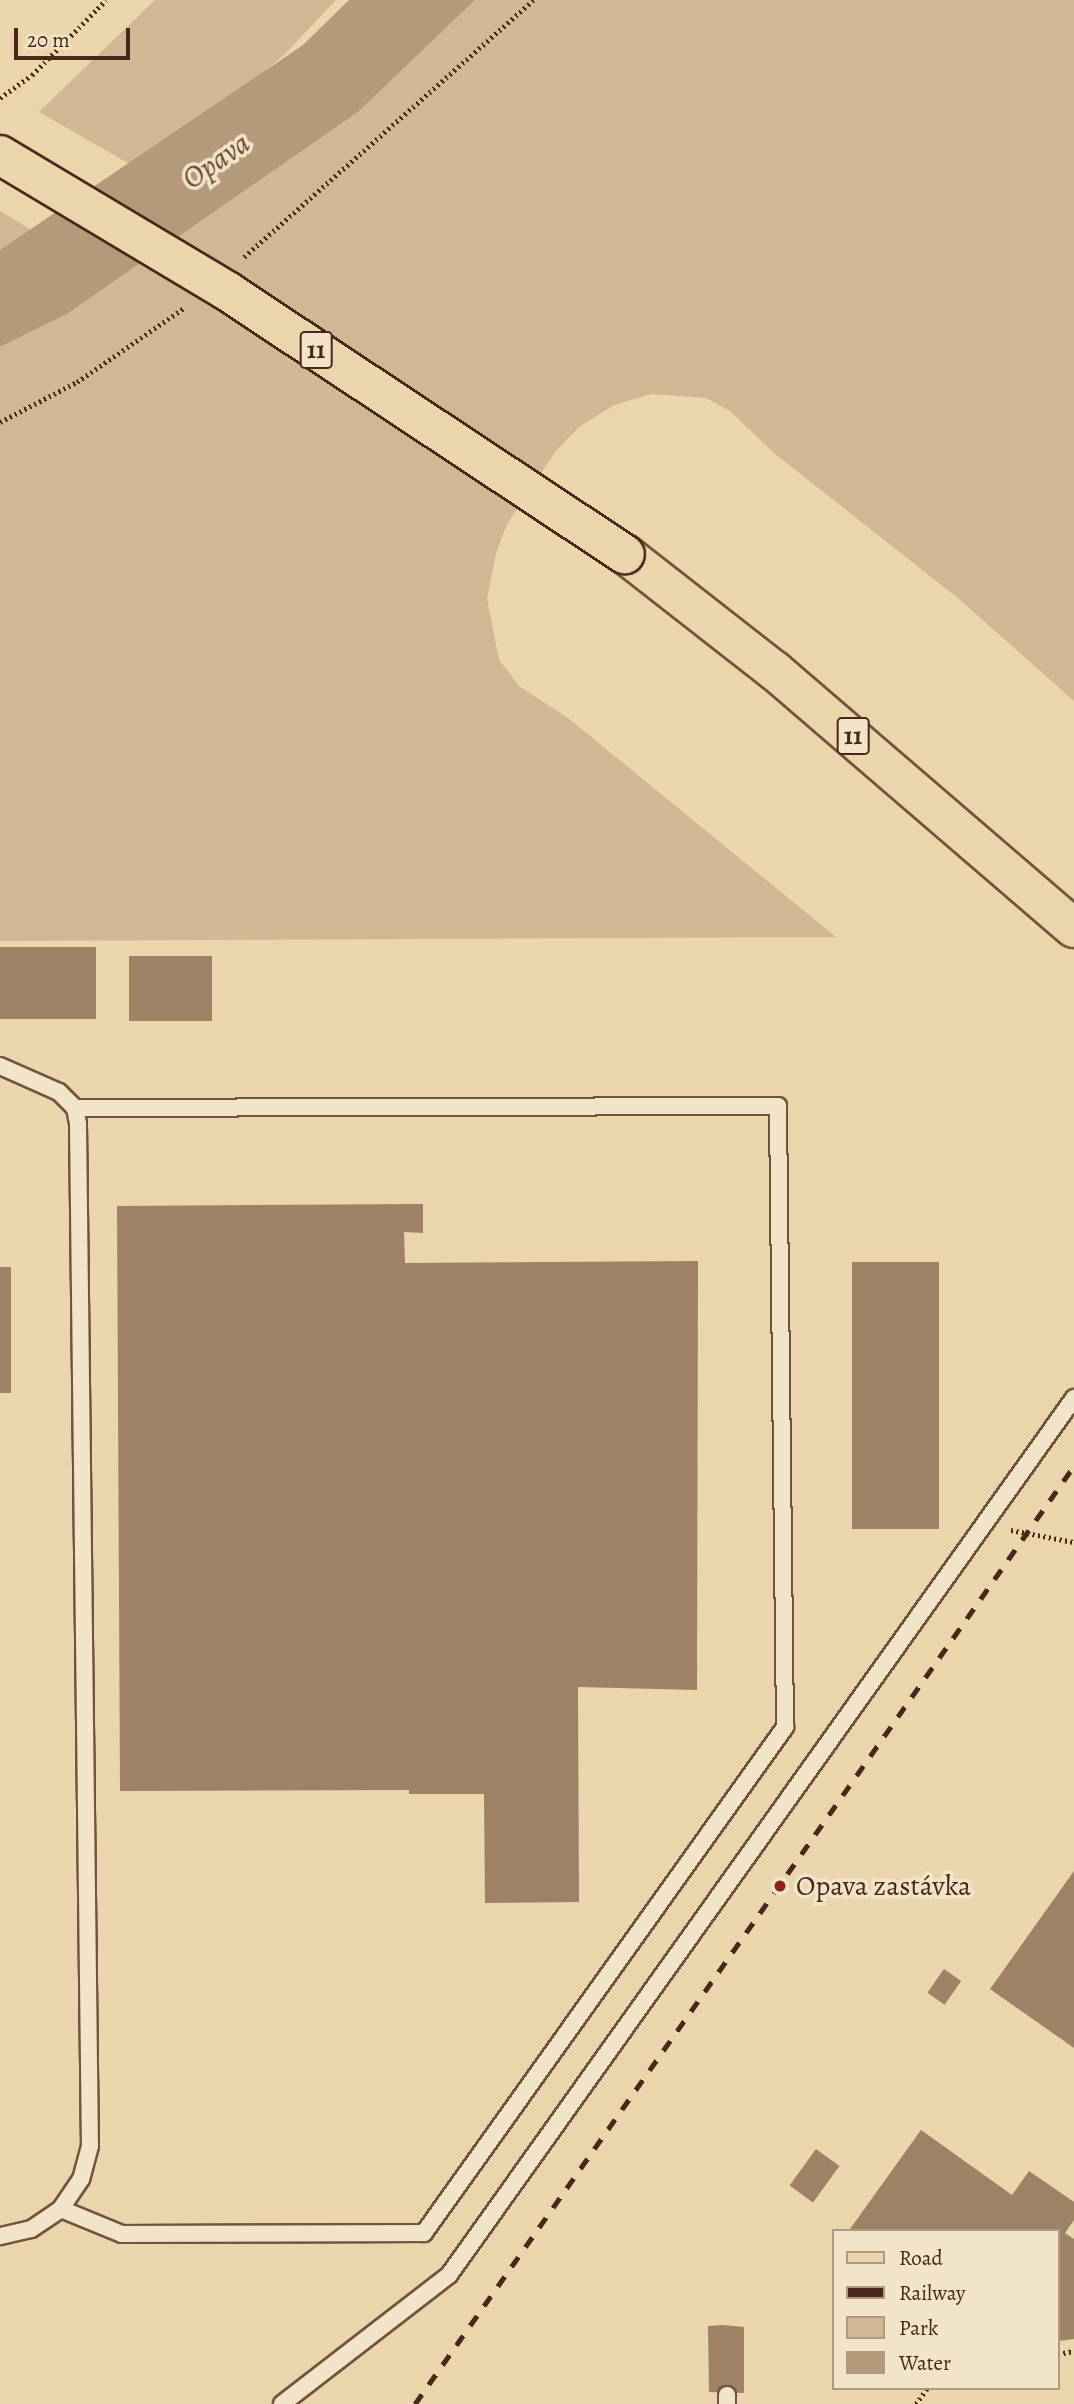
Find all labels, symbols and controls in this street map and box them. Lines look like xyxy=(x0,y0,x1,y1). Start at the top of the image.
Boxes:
scale bar xyxy=(18,14,133,58)
text: 20 m xyxy=(27,26,70,54)
water label: Opava xyxy=(175,125,257,197)
road number: 11 xyxy=(298,328,334,372)
road number: 11 xyxy=(836,714,870,758)
place label: Opava zastávka xyxy=(796,1869,971,1903)
marker: Opava zastávka xyxy=(770,1876,790,1896)
legend xyxy=(832,2229,1060,2390)
text: Road xyxy=(899,2244,943,2272)
text: Railway xyxy=(899,2279,965,2307)
text: Park xyxy=(899,2314,938,2342)
text: Water xyxy=(899,2349,951,2377)

